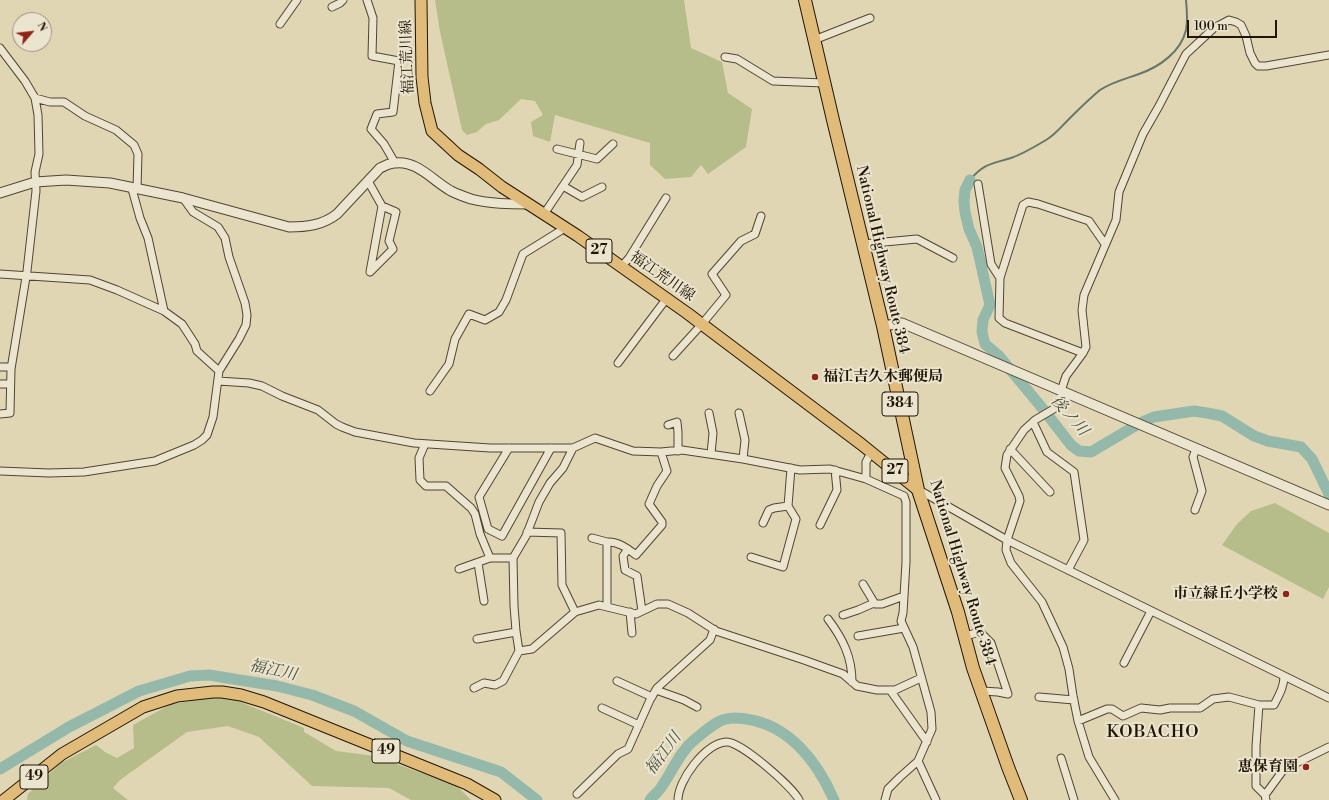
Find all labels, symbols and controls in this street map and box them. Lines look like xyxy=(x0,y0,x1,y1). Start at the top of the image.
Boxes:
north arrow xyxy=(12,12,52,52)
scale bar xyxy=(1189,12,1279,38)
street label: 福江荒川線 xyxy=(398,19,418,95)
text: 100 m xyxy=(1194,19,1228,34)
text: N xyxy=(33,20,50,34)
street label: National Highway Route 384 xyxy=(852,164,912,356)
road number: 27 xyxy=(586,239,612,263)
street label: 福江荒川線 xyxy=(626,248,698,306)
place label: 福江吉久木郵便局 xyxy=(823,368,943,386)
marker: 福江吉久木郵便局 xyxy=(810,372,820,382)
road number: 384 xyxy=(882,392,918,416)
water label: 後ノ川 xyxy=(1046,392,1092,440)
road number: 27 xyxy=(882,459,908,483)
street label: National Highway Route 384 xyxy=(925,478,999,668)
place label: 市立緑丘小学校 xyxy=(1173,585,1278,603)
marker: 市立緑丘小学校 xyxy=(1281,589,1291,599)
water label: 福江川 xyxy=(248,657,298,685)
district label: KOBACHO xyxy=(1106,723,1200,743)
water label: 福江川 xyxy=(642,729,686,779)
road number: 49 xyxy=(372,739,400,763)
place label: 恵保育園 xyxy=(1238,758,1298,776)
marker: 恵保育園 xyxy=(1301,762,1311,772)
road number: 49 xyxy=(20,765,48,789)

